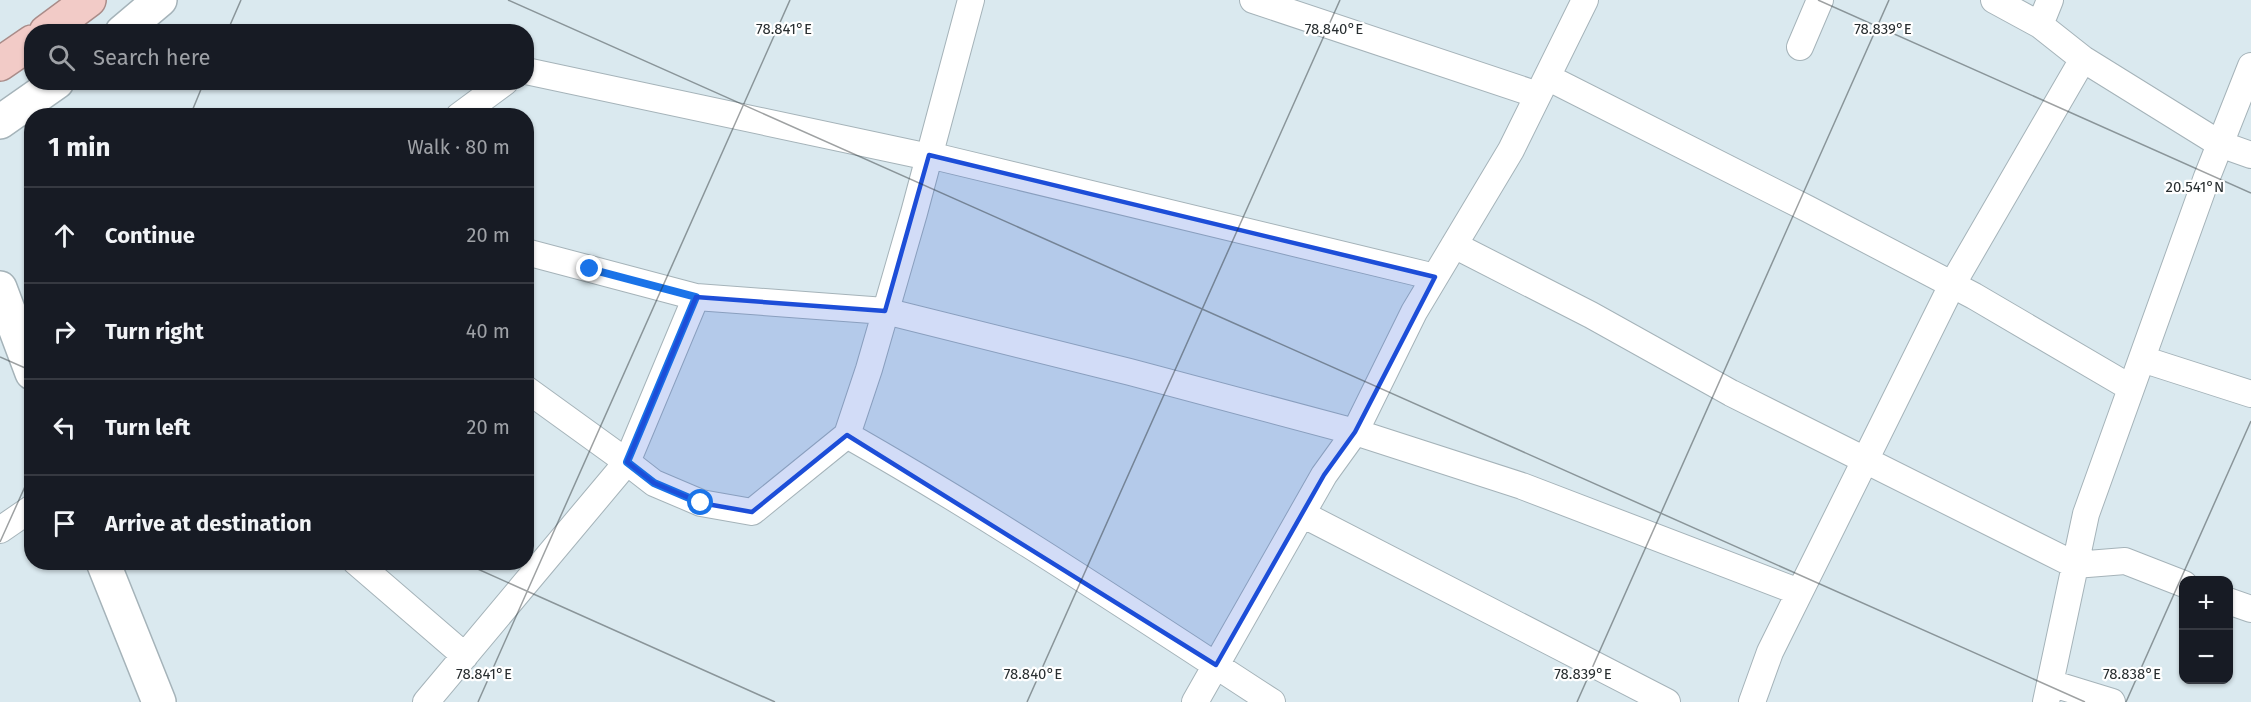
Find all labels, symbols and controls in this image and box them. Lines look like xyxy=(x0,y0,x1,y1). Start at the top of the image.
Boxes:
text: 78.841°E xyxy=(756,20,812,38)
text: 78.840°E xyxy=(1305,20,1363,38)
text: 78.839°E xyxy=(1854,20,1912,38)
search box xyxy=(24,24,534,90)
icon: search xyxy=(45,41,78,74)
text: Search here xyxy=(93,44,211,71)
text: 1 min xyxy=(48,132,111,163)
text: Walk · 80 m xyxy=(407,135,510,159)
text: 20.541°N xyxy=(2166,178,2224,196)
icon: ahead xyxy=(48,219,81,252)
text: Continue xyxy=(105,222,195,249)
text: 20 m xyxy=(467,223,510,247)
route end xyxy=(576,255,602,281)
icon: right xyxy=(48,315,81,348)
text: Turn right xyxy=(105,318,204,345)
text: 40 m xyxy=(466,319,510,343)
icon: left xyxy=(48,411,81,444)
text: Turn left xyxy=(105,414,190,441)
text: 20 m xyxy=(467,415,510,439)
route start xyxy=(687,489,713,515)
icon: arrive xyxy=(48,507,81,540)
text: Arrive at destination xyxy=(105,510,312,537)
map controls xyxy=(2179,576,2233,684)
button: + xyxy=(2179,576,2233,630)
button: − xyxy=(2179,630,2233,684)
text: 78.841°E xyxy=(456,665,512,683)
text: 78.840°E xyxy=(1004,665,1062,683)
text: 78.839°E xyxy=(1554,665,1612,683)
text: 78.838°E xyxy=(2103,665,2161,683)

